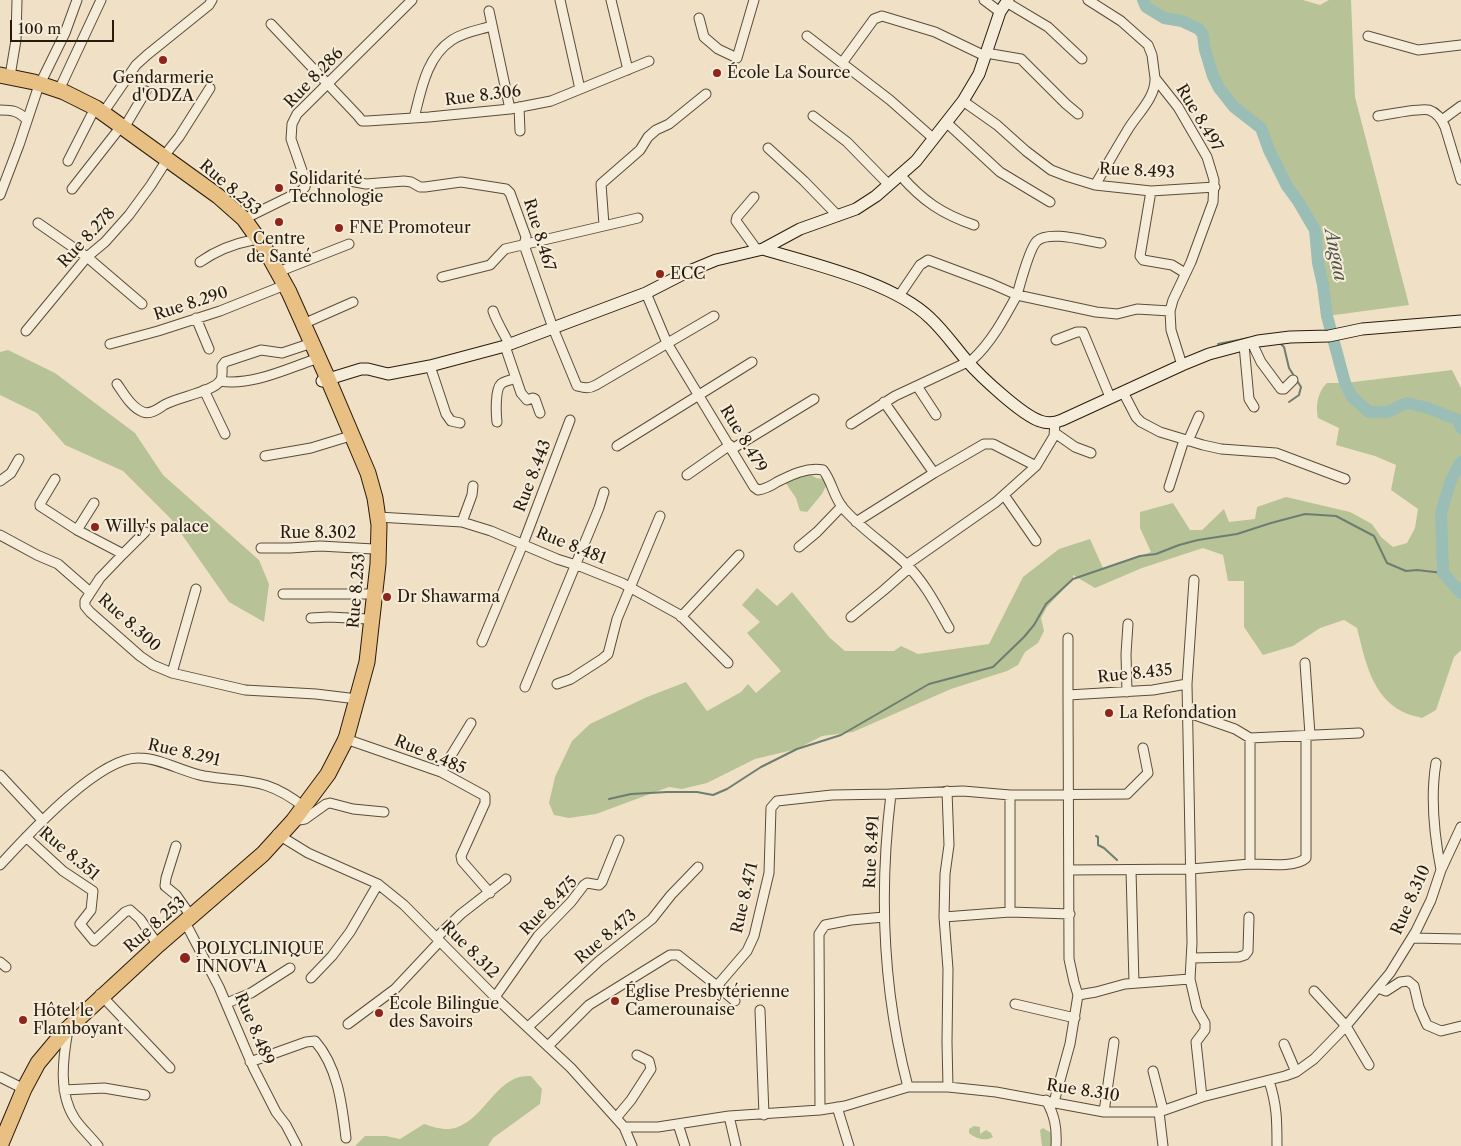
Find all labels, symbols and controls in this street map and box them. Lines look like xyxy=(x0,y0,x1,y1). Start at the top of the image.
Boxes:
scale bar xyxy=(12,10,116,42)
text: 100 m xyxy=(18,19,61,38)
street label: Rue 8.286 xyxy=(281,44,347,112)
marker: Gendarmerie d'ODZA xyxy=(157,54,169,66)
place label: École La Source xyxy=(727,63,851,83)
marker: École La Source xyxy=(711,67,723,79)
place label: Gendarmerie d'ODZA xyxy=(112,68,214,106)
street label: Rue 8.497 xyxy=(1171,81,1227,155)
street label: Rue 8.306 xyxy=(444,82,522,110)
street label: Rue 8.253 xyxy=(195,156,265,220)
street label: Rue 8.493 xyxy=(1099,159,1175,183)
place label: Solidarité Technologie xyxy=(289,169,383,207)
marker: Solidarité Technologie xyxy=(273,182,285,194)
street label: Rue 8.467 xyxy=(519,196,559,274)
street label: Rue 8.278 xyxy=(54,204,120,272)
marker: Centre de Santé xyxy=(273,216,285,228)
place label: FNE Promoteur xyxy=(349,218,471,238)
marker: FNE Promoteur xyxy=(333,222,345,234)
water label: Angaa xyxy=(1319,227,1351,283)
place label: Centre de Santé xyxy=(246,229,312,267)
place label: ECC xyxy=(670,264,706,284)
marker: ECC xyxy=(654,268,666,280)
street label: Rue 8.290 xyxy=(151,283,231,325)
street label: Rue 8.479 xyxy=(715,402,771,476)
street label: Rue 8.443 xyxy=(510,437,556,515)
place label: Willy's palace xyxy=(105,517,209,537)
marker: Willy's palace xyxy=(89,521,101,533)
street label: Rue 8.302 xyxy=(280,523,356,543)
street label: Rue 8.481 xyxy=(533,523,609,569)
street label: Rue 8.253 xyxy=(344,553,370,629)
place label: Dr Shawarma xyxy=(397,587,500,607)
street label: Rue 8.300 xyxy=(94,590,164,656)
marker: Dr Shawarma xyxy=(381,591,393,603)
street label: Rue 8.435 xyxy=(1097,661,1173,687)
place label: La Refondation xyxy=(1119,703,1237,723)
marker: La Refondation xyxy=(1103,707,1115,719)
street label: Rue 8.485 xyxy=(391,731,469,779)
street label: Rue 8.291 xyxy=(146,735,222,771)
street label: Rue 8.491 xyxy=(860,815,884,889)
street label: Rue 8.351 xyxy=(35,823,103,885)
street label: Rue 8.471 xyxy=(728,861,762,935)
street label: Rue 8.310 xyxy=(1387,862,1435,938)
street label: Rue 8.475 xyxy=(516,873,582,939)
street label: Rue 8.253 xyxy=(120,893,190,957)
street label: Rue 8.473 xyxy=(571,906,641,968)
street label: Rue 8.312 xyxy=(437,917,503,983)
place label: POLYCLINIQUE INNOV'A xyxy=(196,939,324,977)
marker: POLYCLINIQUE INNOV'A xyxy=(178,951,192,965)
place label: Église Presbytérienne Camerounaise xyxy=(625,982,790,1020)
street label: Rue 8.489 xyxy=(230,990,278,1068)
place label: École Bilingue des Savoirs xyxy=(389,994,499,1032)
marker: Église Presbytérienne Camerounaise xyxy=(609,995,621,1007)
place label: Hôtel le Flamboyant xyxy=(33,1001,123,1039)
marker: École Bilingue des Savoirs xyxy=(373,1007,385,1019)
marker: Hôtel le Flamboyant xyxy=(17,1014,29,1026)
street label: Rue 8.310 xyxy=(1045,1076,1121,1106)

